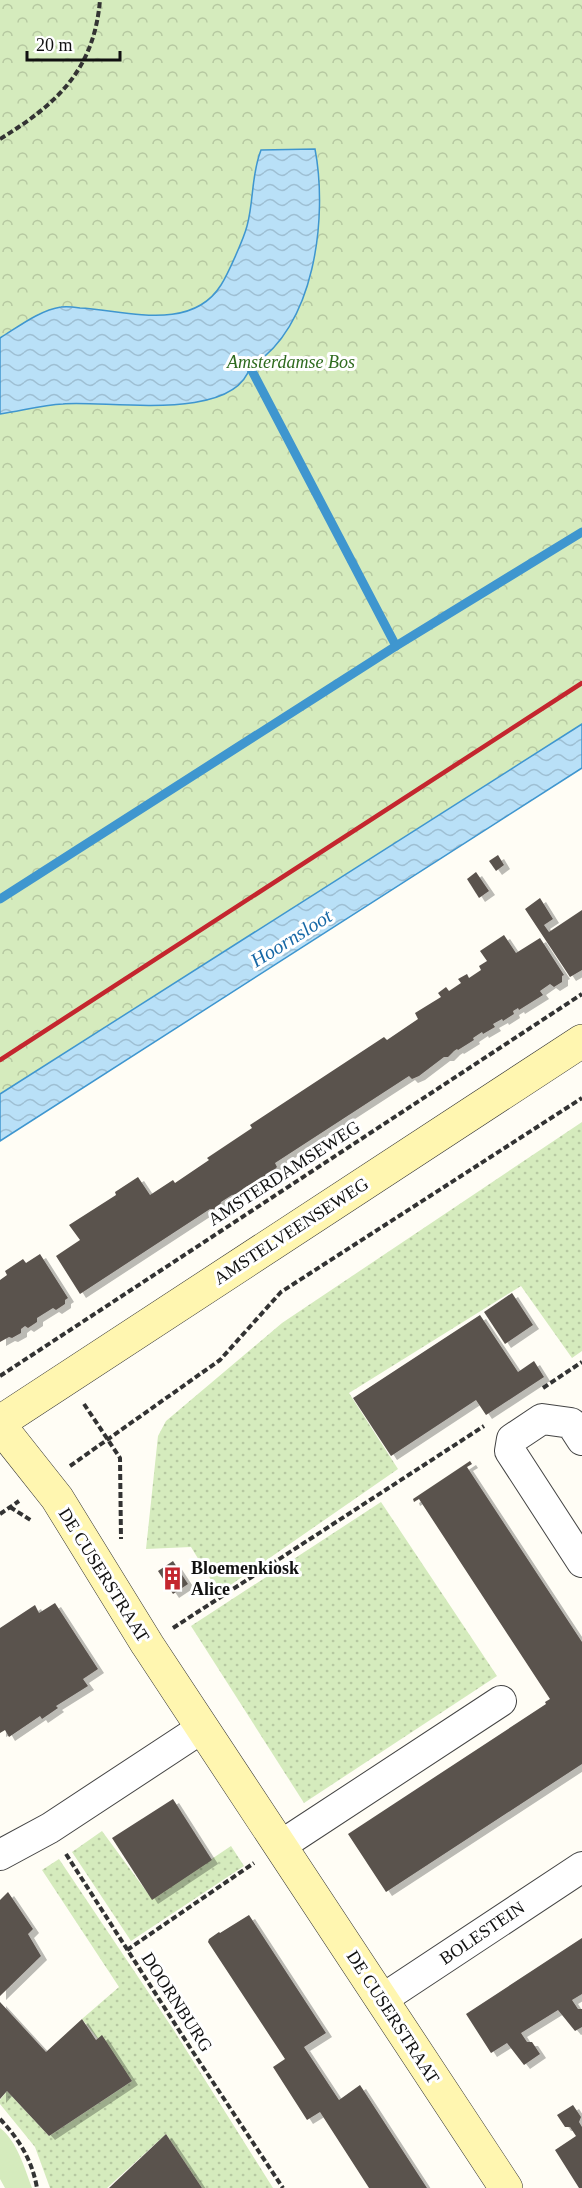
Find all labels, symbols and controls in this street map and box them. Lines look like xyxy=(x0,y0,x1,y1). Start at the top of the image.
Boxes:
scale bar xyxy=(27,24,120,62)
text: 20 m xyxy=(36,35,73,55)
park label: Amsterdamse Bos xyxy=(226,352,355,372)
water label: Hoornsloot xyxy=(246,904,336,972)
street label: AMSTERDAMSEWEG xyxy=(204,1116,364,1230)
street label: AMSTELVEENSEWEG xyxy=(210,1174,372,1288)
street label: DE CUSERSTRAAT xyxy=(55,1504,153,1646)
place label: Bloemenkiosk Alice xyxy=(191,1558,299,1599)
building icon: Bloemenkiosk Alice xyxy=(160,1565,186,1591)
street label: BOLESTEIN xyxy=(436,1897,528,1969)
street label: DE CUSERSTRAAT xyxy=(343,1947,443,2087)
street label: DOORNBURG xyxy=(138,1949,216,2055)

